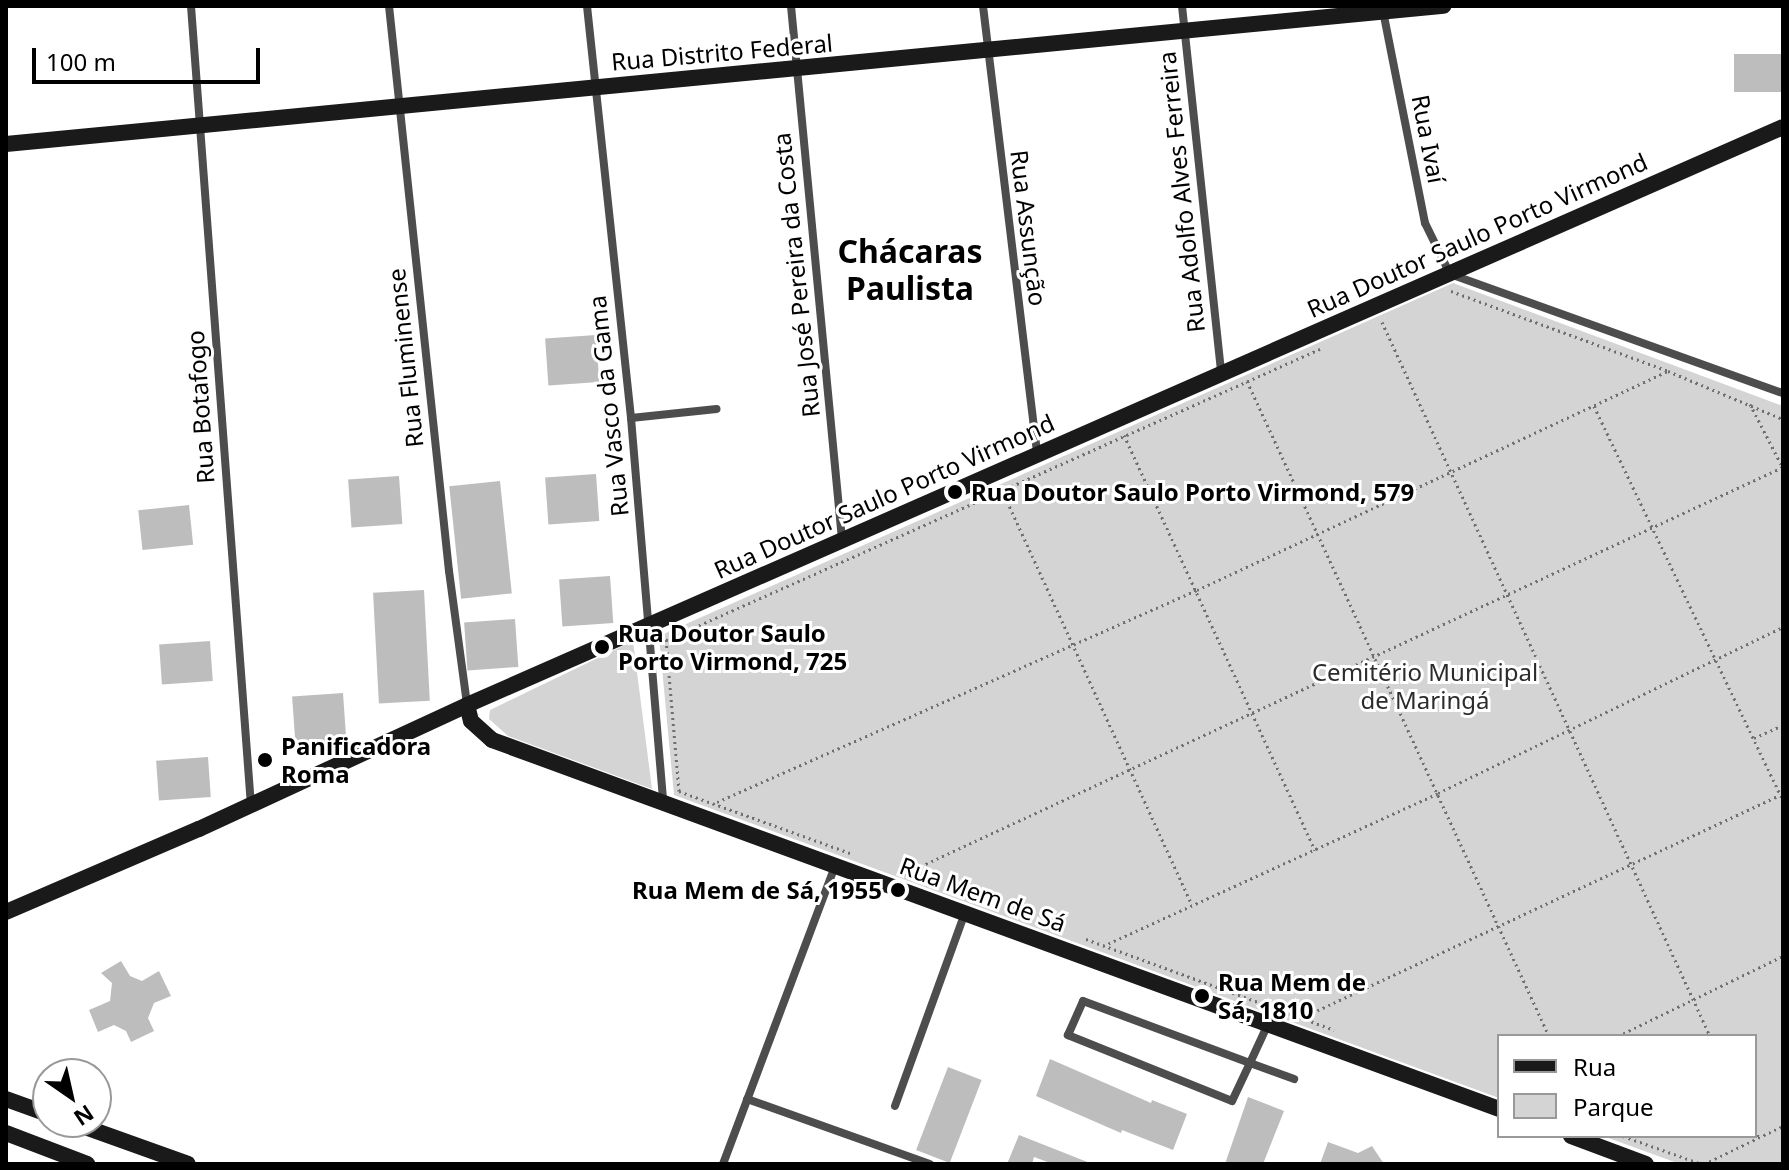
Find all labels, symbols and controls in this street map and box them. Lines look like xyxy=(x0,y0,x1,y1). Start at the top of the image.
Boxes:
street label: Rua Distrito Federal xyxy=(610,28,834,76)
scale bar xyxy=(36,32,264,82)
text: 100 m xyxy=(46,45,116,78)
street label: Rua Adolfo Alves Ferreira xyxy=(1152,50,1210,334)
street label: Rua Ivaí xyxy=(1406,92,1452,186)
street label: Rua José Pereira da Costa xyxy=(767,131,825,419)
street label: Rua Doutor Saulo Porto Virmond xyxy=(1302,147,1652,323)
street label: Rua Assunção xyxy=(1005,148,1053,308)
district label: Chácaras Paulista xyxy=(837,233,983,308)
street label: Rua Fluminense xyxy=(381,267,429,449)
street label: Rua Vasco da Gama xyxy=(582,294,634,518)
street label: Rua Botafogo xyxy=(180,329,220,485)
street label: Rua Doutor Saulo Porto Virmond xyxy=(709,408,1059,584)
place label: Rua Doutor Saulo Porto Virmond, 579 xyxy=(971,478,1414,506)
marker: Rua Doutor Saulo Porto Virmond, 579 xyxy=(946,483,964,501)
place label: Rua Doutor Saulo Porto Virmond, 725 xyxy=(618,619,847,675)
marker: Rua Doutor Saulo Porto Virmond, 725 xyxy=(593,638,611,656)
park label: Cemitério Municipal de Maringá xyxy=(1312,658,1538,714)
place label: Panificadora Roma xyxy=(281,732,431,788)
marker: Panificadora Roma xyxy=(256,751,274,769)
street label: Rua Mem de Sá xyxy=(896,851,1070,937)
place label: Rua Mem de Sá, 1955 xyxy=(632,876,882,904)
marker: Rua Mem de Sá, 1955 xyxy=(889,881,907,899)
place label: Rua Mem de Sá, 1810 xyxy=(1218,968,1366,1024)
marker: Rua Mem de Sá, 1810 xyxy=(1193,987,1211,1005)
legend xyxy=(1497,1034,1757,1138)
text: Rua xyxy=(1573,1050,1616,1083)
north arrow xyxy=(32,1058,112,1138)
text: Parque xyxy=(1573,1090,1654,1123)
text: N xyxy=(69,1099,100,1134)

